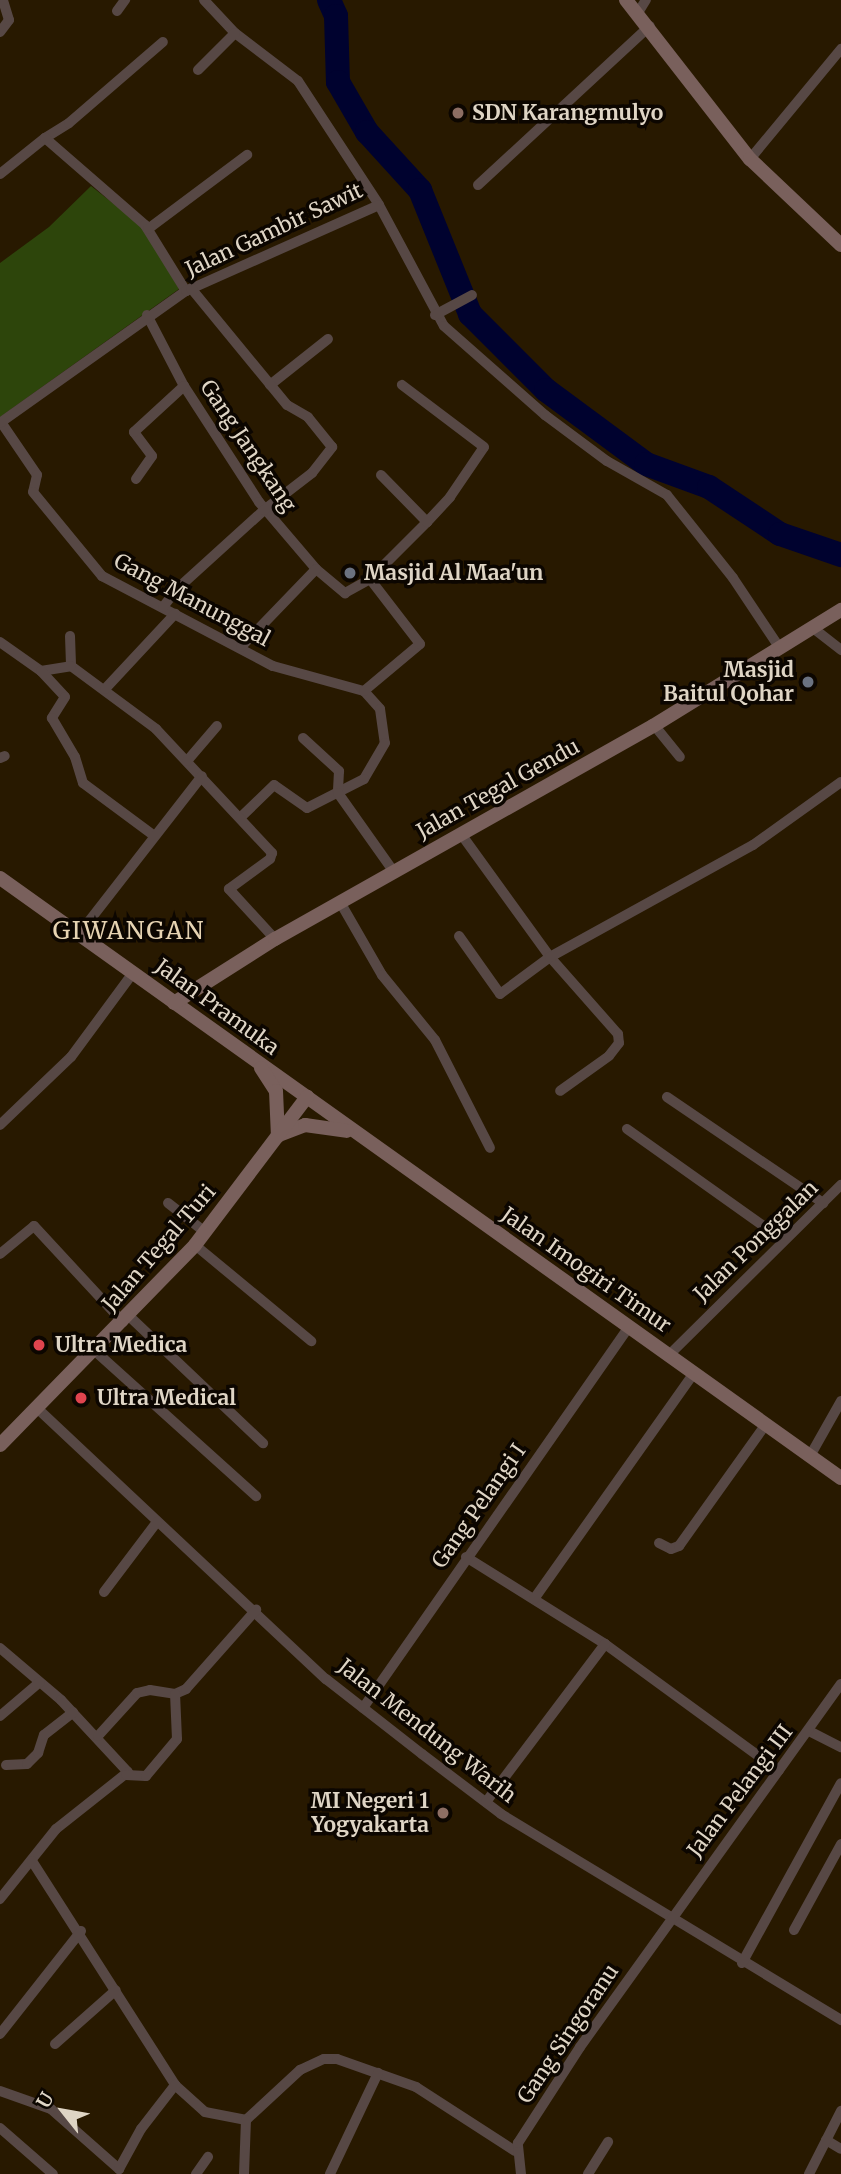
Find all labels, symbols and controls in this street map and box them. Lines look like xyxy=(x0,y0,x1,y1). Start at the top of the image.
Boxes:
place label: SDN Karangmulyo xyxy=(472,100,663,126)
marker: SDN Karangmulyo xyxy=(450,105,466,121)
street label: Jalan Gambir Sawit xyxy=(181,178,367,282)
street label: Gang Jangkang xyxy=(195,375,301,517)
street label: Gang Manunggal xyxy=(110,548,274,652)
place label: Masjid Al Maa'un xyxy=(364,560,543,586)
marker: Masjid Al Maa'un xyxy=(342,565,358,581)
place label: Masjid Baitul Qohar xyxy=(663,657,794,707)
marker: Masjid Baitul Qohar xyxy=(800,674,816,690)
street label: Jalan Tegal Gendu xyxy=(412,734,584,844)
district label: GIWANGAN xyxy=(54,917,204,945)
street label: Jalan Pramuka xyxy=(150,954,284,1060)
street label: Jalan Ponggalan xyxy=(689,1175,823,1307)
street label: Jalan Tegal Turi xyxy=(97,1179,221,1317)
street label: Jalan Imogiri Timur xyxy=(496,1202,676,1338)
place label: Ultra Medica xyxy=(55,1332,187,1358)
marker: Ultra Medica xyxy=(29,1335,49,1355)
place label: Ultra Medical xyxy=(97,1385,236,1411)
marker: Ultra Medical xyxy=(71,1388,91,1408)
street label: Gang Pelangi I xyxy=(427,1439,531,1573)
street label: Jalan Mendung Warih xyxy=(333,1654,521,1808)
street label: Jalan Pelangi III xyxy=(682,1720,798,1862)
place label: MI Negeri 1 Yogyakarta xyxy=(311,1788,429,1838)
marker: MI Negeri 1 Yogyakarta xyxy=(435,1805,451,1821)
street label: Gang Singoranu xyxy=(512,1960,624,2108)
north arrow xyxy=(28,2076,98,2146)
text: U xyxy=(31,2088,59,2112)

